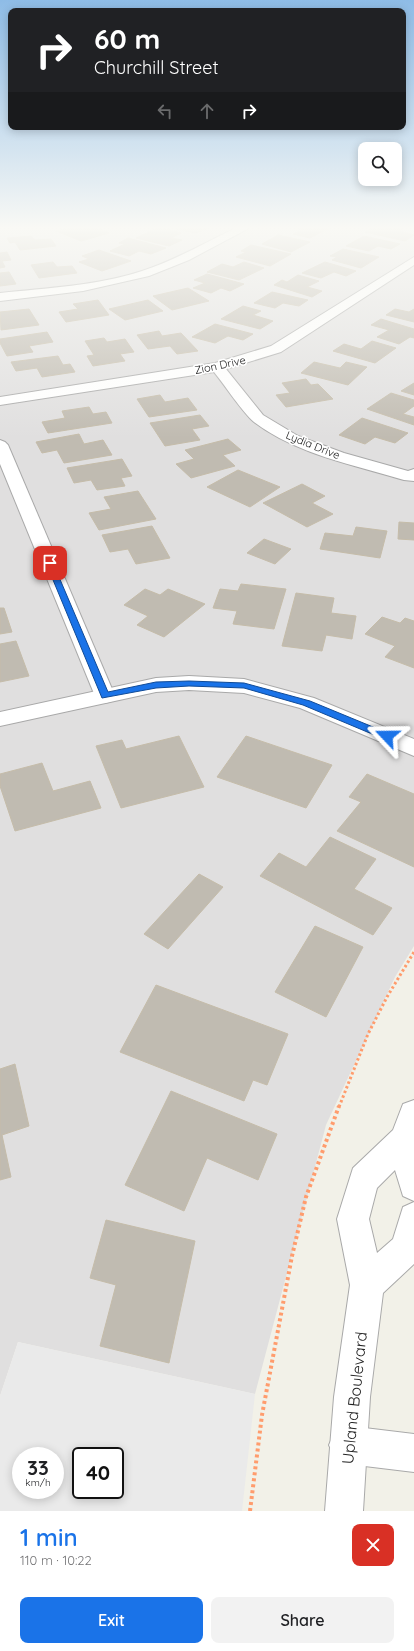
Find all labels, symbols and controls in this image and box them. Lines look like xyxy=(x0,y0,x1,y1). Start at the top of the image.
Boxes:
text: 60 m xyxy=(94,21,160,56)
icon: right xyxy=(28,24,80,76)
text: Churchill Street xyxy=(94,56,219,79)
icon: left xyxy=(154,100,176,122)
icon: ahead xyxy=(196,100,218,122)
icon: right xyxy=(238,100,260,122)
map controls xyxy=(358,142,402,186)
button: search xyxy=(358,142,402,186)
street label: Zion Drive xyxy=(193,353,247,377)
street label: Lydia Drive xyxy=(284,428,342,462)
pin xyxy=(33,546,67,580)
icon: arrive xyxy=(39,552,61,574)
position arrow xyxy=(366,715,408,757)
street label: Upland Boulevard xyxy=(337,1331,371,1465)
speed limit sign: 40 xyxy=(72,1447,124,1499)
text: 33 xyxy=(27,1455,49,1480)
text: km/h xyxy=(25,1476,51,1489)
text: 1 min xyxy=(20,1522,78,1552)
button: close xyxy=(352,1524,394,1566)
text: 110 m · 10:22 xyxy=(20,1552,92,1568)
button: Exit xyxy=(20,1597,203,1643)
button: Share xyxy=(211,1597,394,1643)

